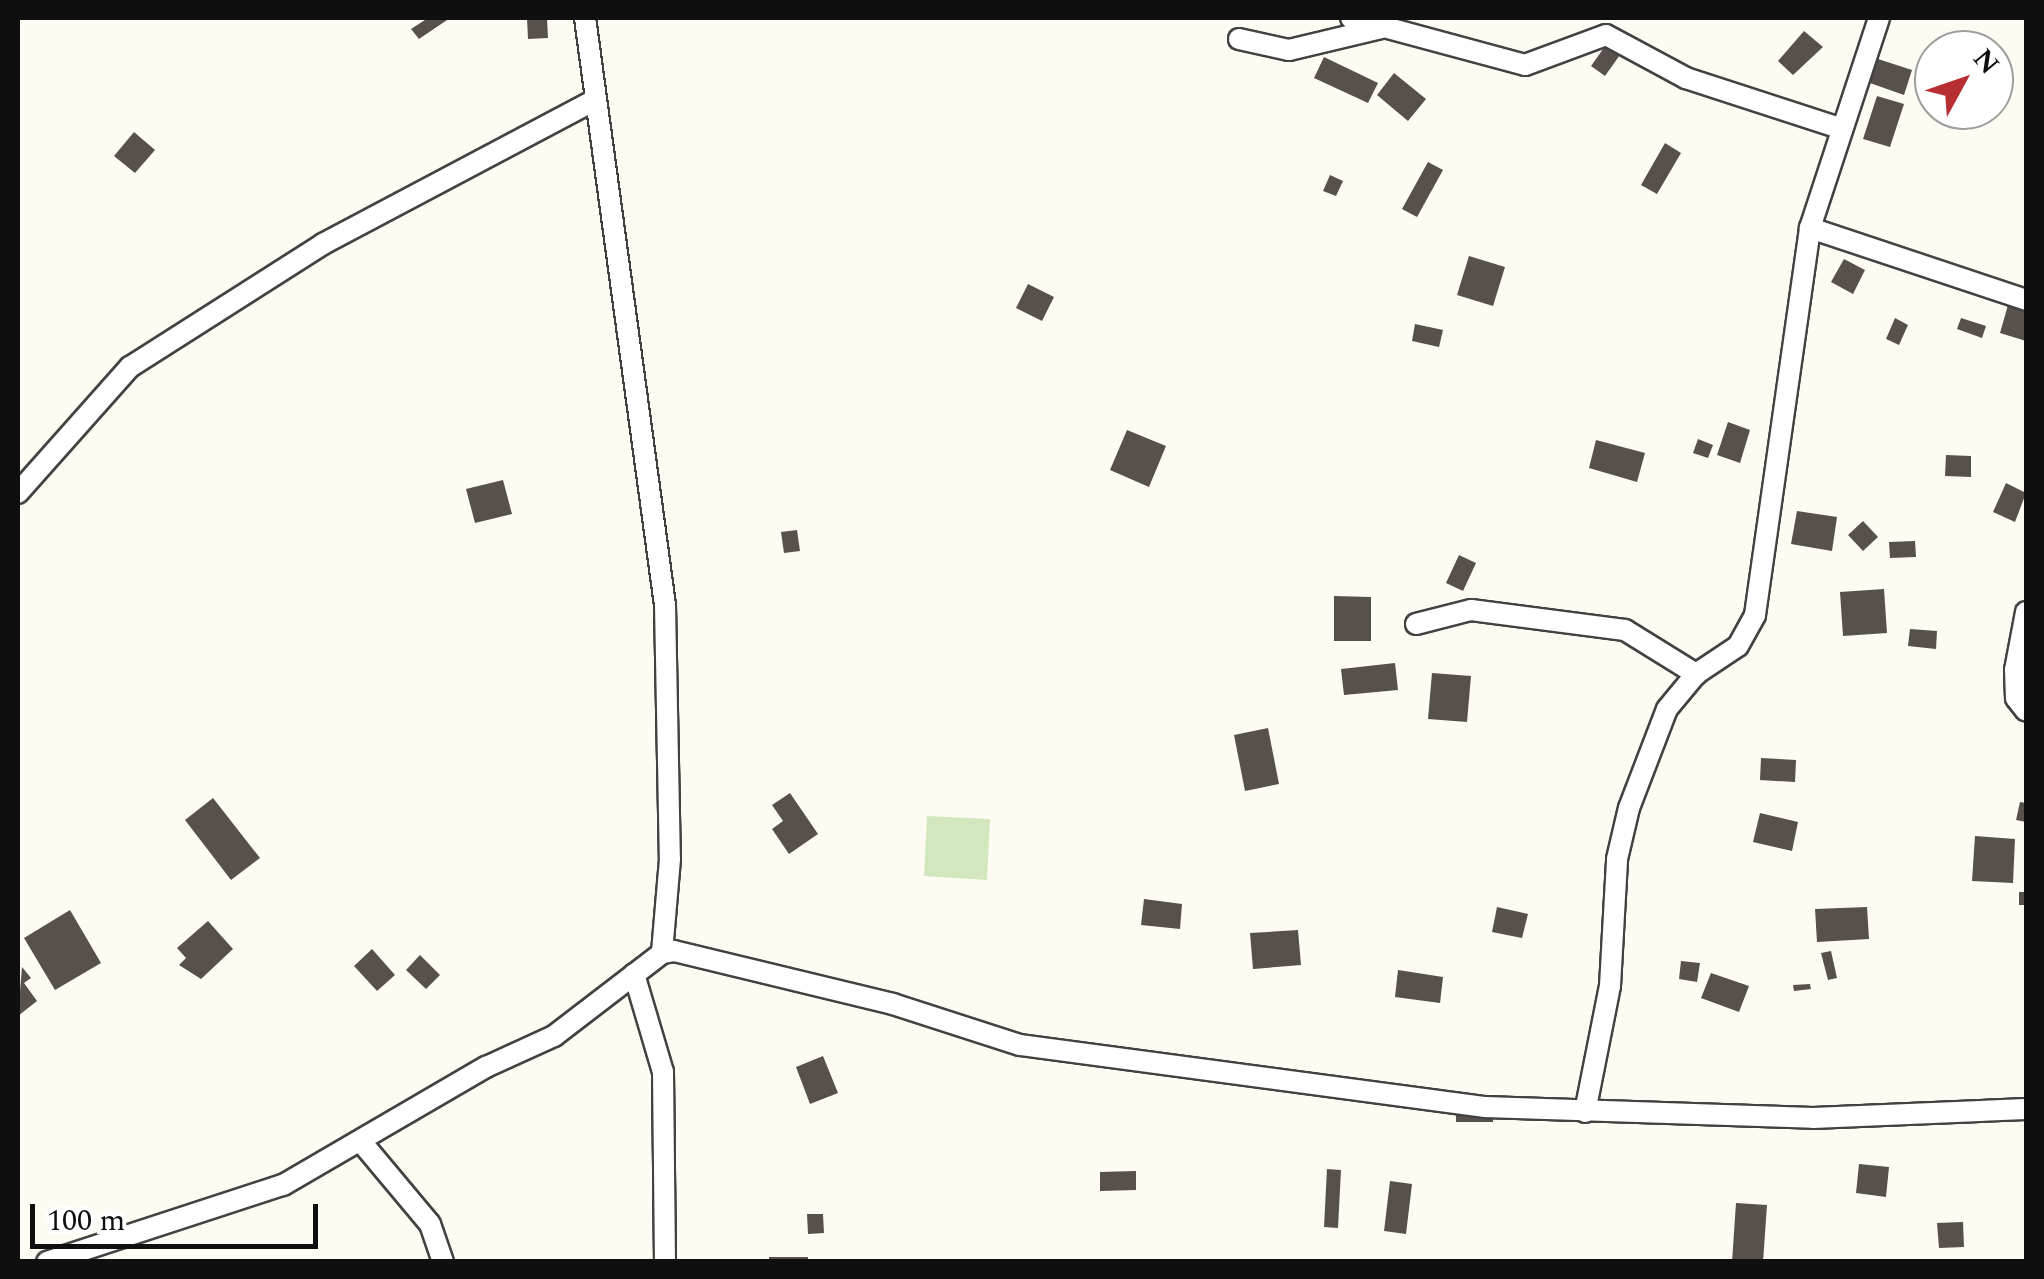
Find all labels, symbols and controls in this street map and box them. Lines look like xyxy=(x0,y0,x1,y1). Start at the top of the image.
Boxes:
north arrow xyxy=(1914,30,2014,130)
text: N xyxy=(1962,39,2010,84)
scale bar xyxy=(35,1184,322,1246)
text: 100 m xyxy=(47,1198,125,1244)

